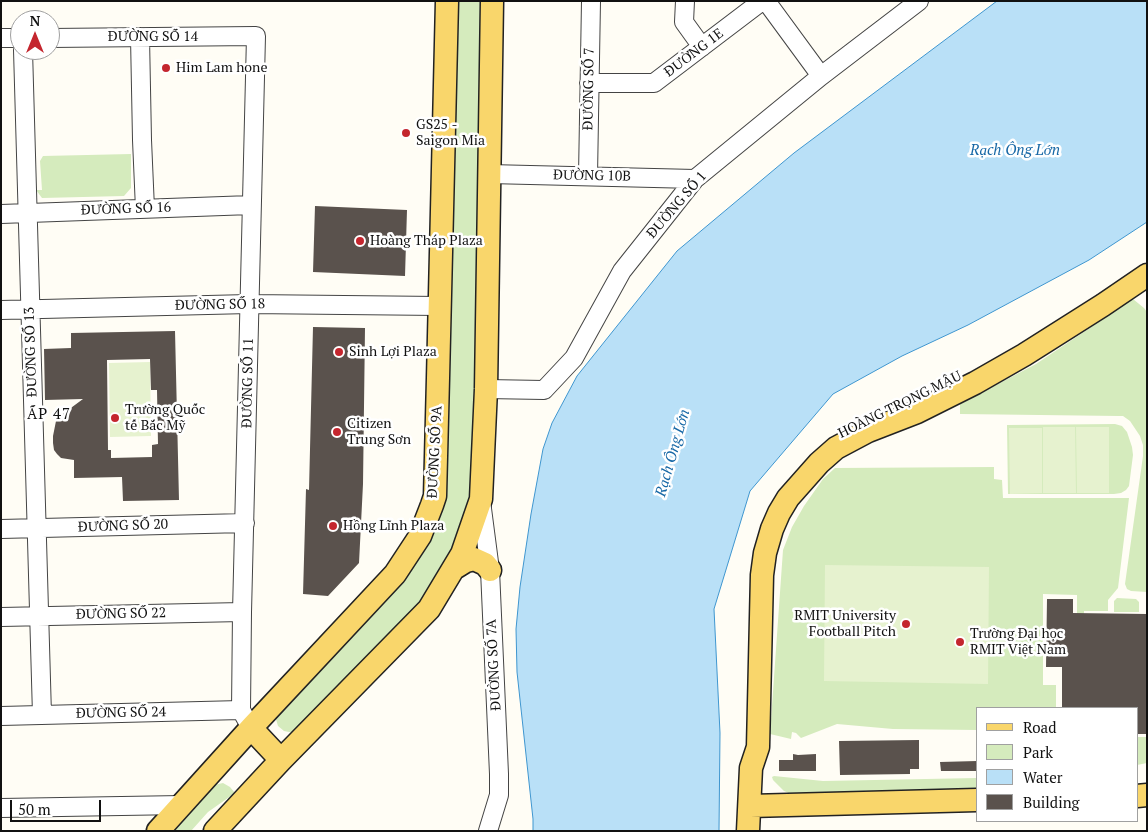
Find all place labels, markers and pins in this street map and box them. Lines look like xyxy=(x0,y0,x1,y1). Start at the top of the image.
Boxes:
place label: Him Lam hone xyxy=(176,60,267,76)
marker: Him Lam hone xyxy=(160,62,172,74)
place label: GS25 - Saigon Mia xyxy=(416,117,485,150)
marker: GS25 - Saigon Mia xyxy=(400,127,412,139)
place label: Hoàng Tháp Plaza xyxy=(370,233,483,249)
marker: Hoàng Tháp Plaza xyxy=(354,235,366,247)
place label: Sinh Lợi Plaza xyxy=(349,344,437,360)
marker: Sinh Lợi Plaza xyxy=(333,346,345,358)
place label: Trường Quốc tế Bắc Mỹ xyxy=(125,402,205,434)
marker: Trường Quốc tế Bắc Mỹ xyxy=(109,412,121,424)
place label: Citizen Trung Sơn xyxy=(347,416,411,448)
marker: Citizen Trung Sơn xyxy=(331,426,343,438)
place label: Hồng Lĩnh Plaza xyxy=(343,518,444,534)
marker: Hồng Lĩnh Plaza xyxy=(327,520,339,532)
place label: RMIT University Football Pitch xyxy=(794,608,896,640)
marker: RMIT University Football Pitch xyxy=(900,618,912,630)
place label: Trường Đại học RMIT Việt Nam xyxy=(970,626,1066,658)
marker: Trường Đại học RMIT Việt Nam xyxy=(954,636,966,648)

